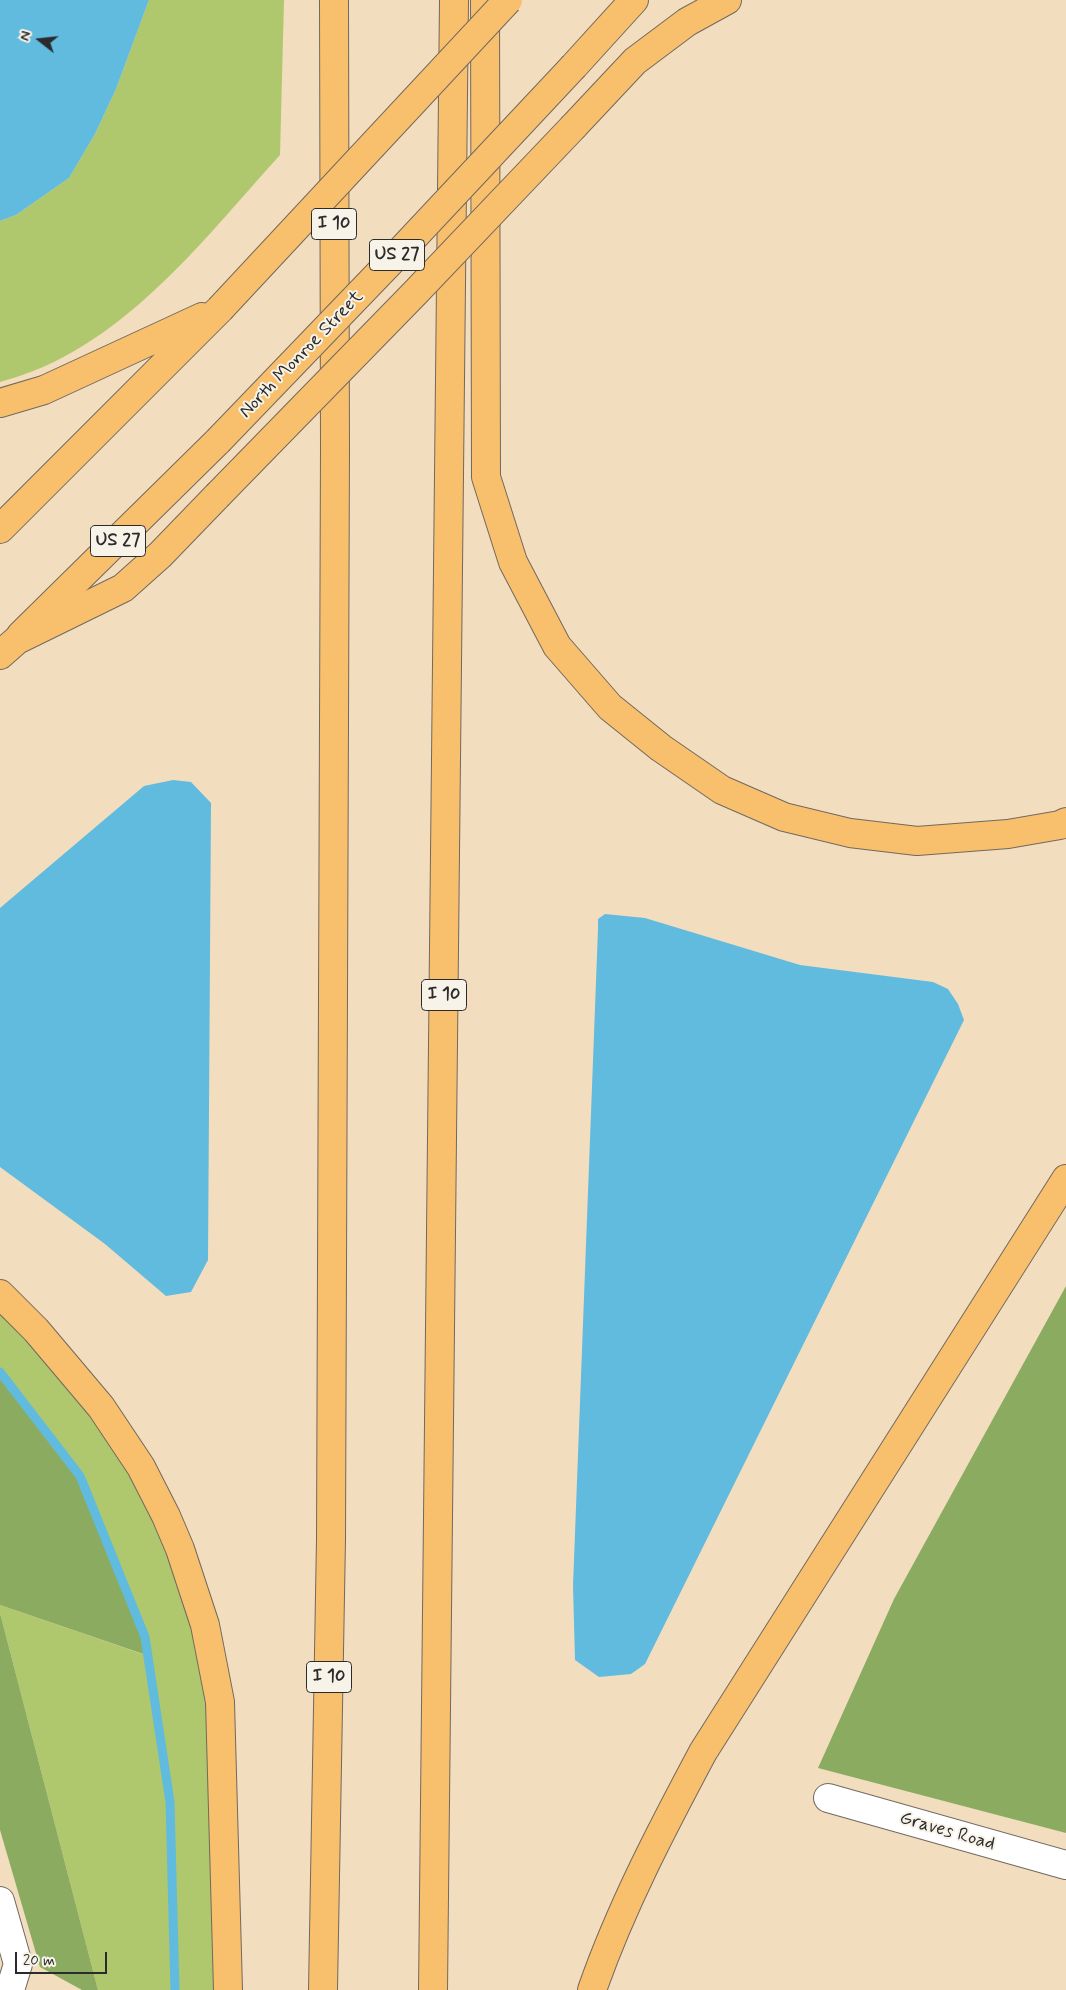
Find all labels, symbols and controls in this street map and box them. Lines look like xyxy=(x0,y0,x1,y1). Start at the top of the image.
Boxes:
north arrow xyxy=(15,15,65,65)
text: N xyxy=(16,29,36,43)
road number: I 10 xyxy=(312,208,356,240)
road number: US 27 xyxy=(370,240,424,270)
street label: North Monroe Street xyxy=(235,286,369,424)
road number: US 27 xyxy=(90,526,146,556)
road number: I 10 xyxy=(422,980,466,1010)
road number: I 10 xyxy=(306,1661,352,1692)
street label: Graves Road xyxy=(897,1808,997,1856)
scale bar xyxy=(18,1942,110,1974)
text: 20 m xyxy=(23,1951,55,1971)

